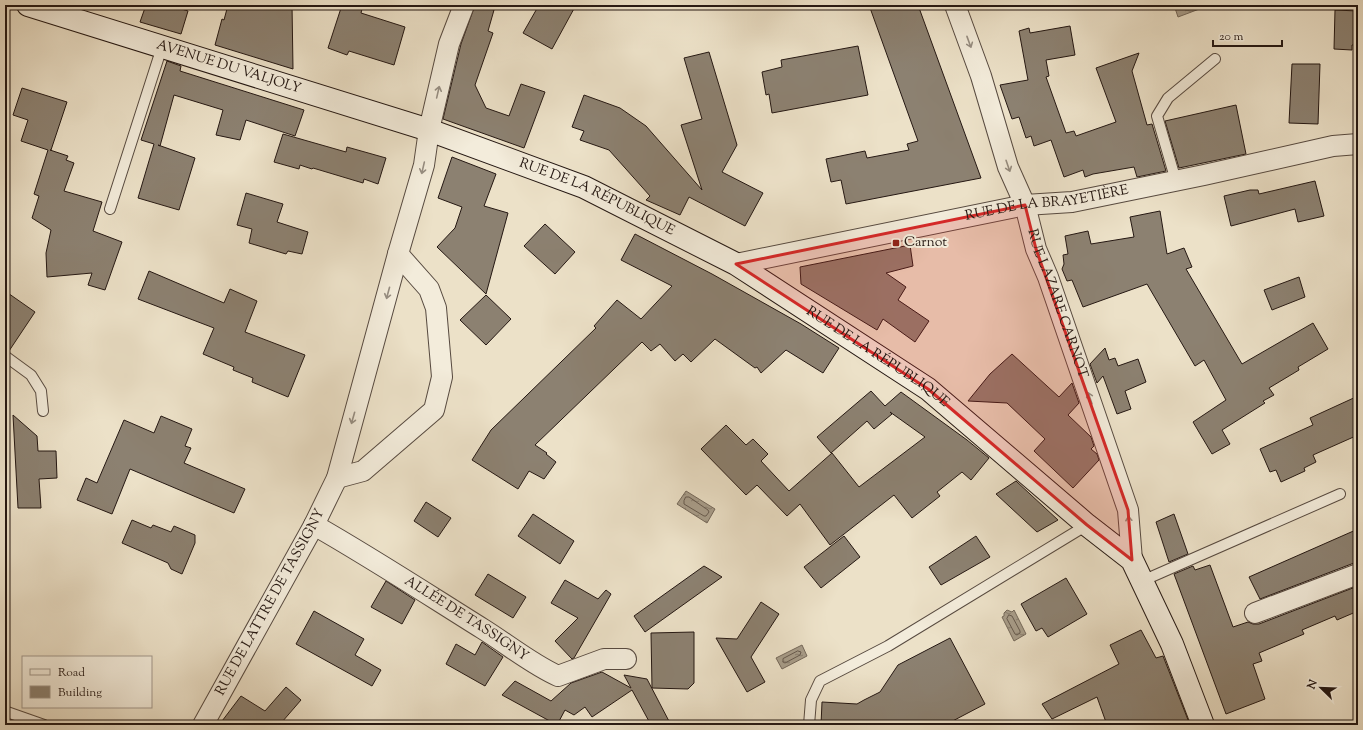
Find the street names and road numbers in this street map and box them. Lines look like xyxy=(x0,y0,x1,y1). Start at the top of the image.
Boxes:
street label: AVENUE DU VALJOLY xyxy=(154,36,303,99)
street label: RUE DE LA RÉPUBLIQUE xyxy=(516,154,678,241)
street label: RUE DE LA BRAYETIÈRE xyxy=(963,181,1131,227)
street label: RUE LAZARE CARNOT xyxy=(1021,227,1092,382)
street label: RUE DE LA RÉPUBLIQUE xyxy=(802,302,954,413)
street label: RUE DE LATTRE DE TASSIGNY xyxy=(211,506,330,700)
street label: ALLÉE DE TASSIGNY xyxy=(400,572,532,667)

